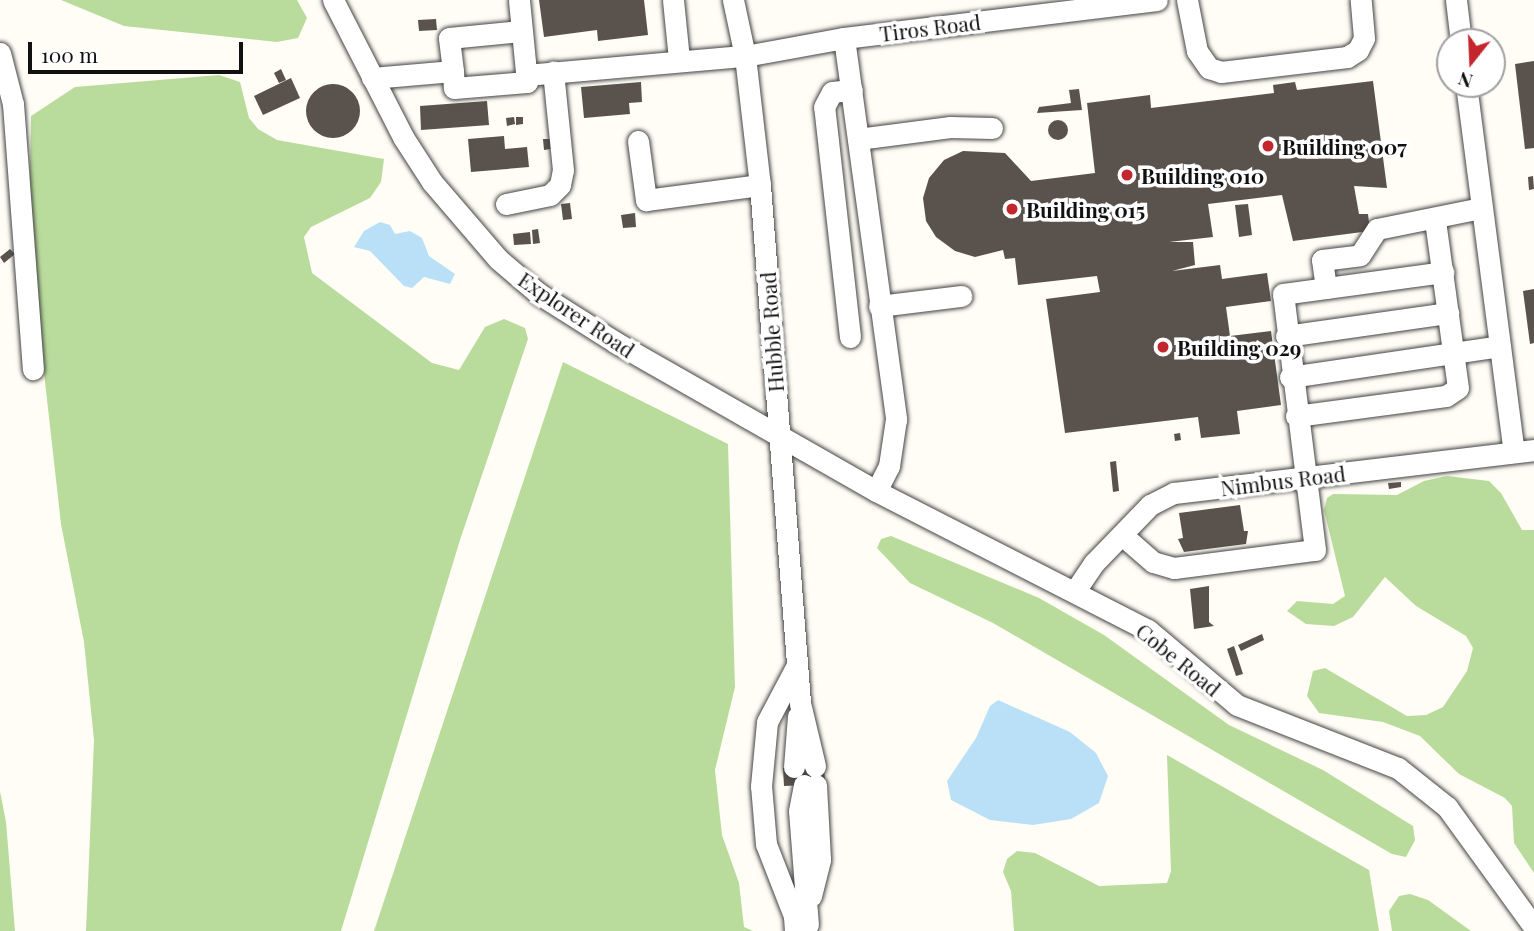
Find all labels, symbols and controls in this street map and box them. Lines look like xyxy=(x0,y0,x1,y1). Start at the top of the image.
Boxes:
street label: Tiros Road xyxy=(878,8,982,46)
scale bar xyxy=(32,28,247,72)
north arrow xyxy=(1436,28,1506,98)
text: 100 m xyxy=(41,40,98,68)
text: N xyxy=(1455,67,1476,96)
place label: Building 007 xyxy=(1282,133,1407,159)
marker: Building 007 xyxy=(1260,138,1276,154)
place label: Building 010 xyxy=(1141,162,1264,188)
marker: Building 010 xyxy=(1119,167,1135,183)
place label: Building 015 xyxy=(1026,196,1145,222)
marker: Building 015 xyxy=(1004,201,1020,217)
street label: Explorer Road xyxy=(514,266,640,362)
street label: Hubble Road xyxy=(754,271,788,393)
place label: Building 029 xyxy=(1177,334,1301,360)
marker: Building 029 xyxy=(1155,339,1171,355)
street label: Nimbus Road xyxy=(1219,460,1347,500)
street label: Cobe Road xyxy=(1132,617,1226,701)

